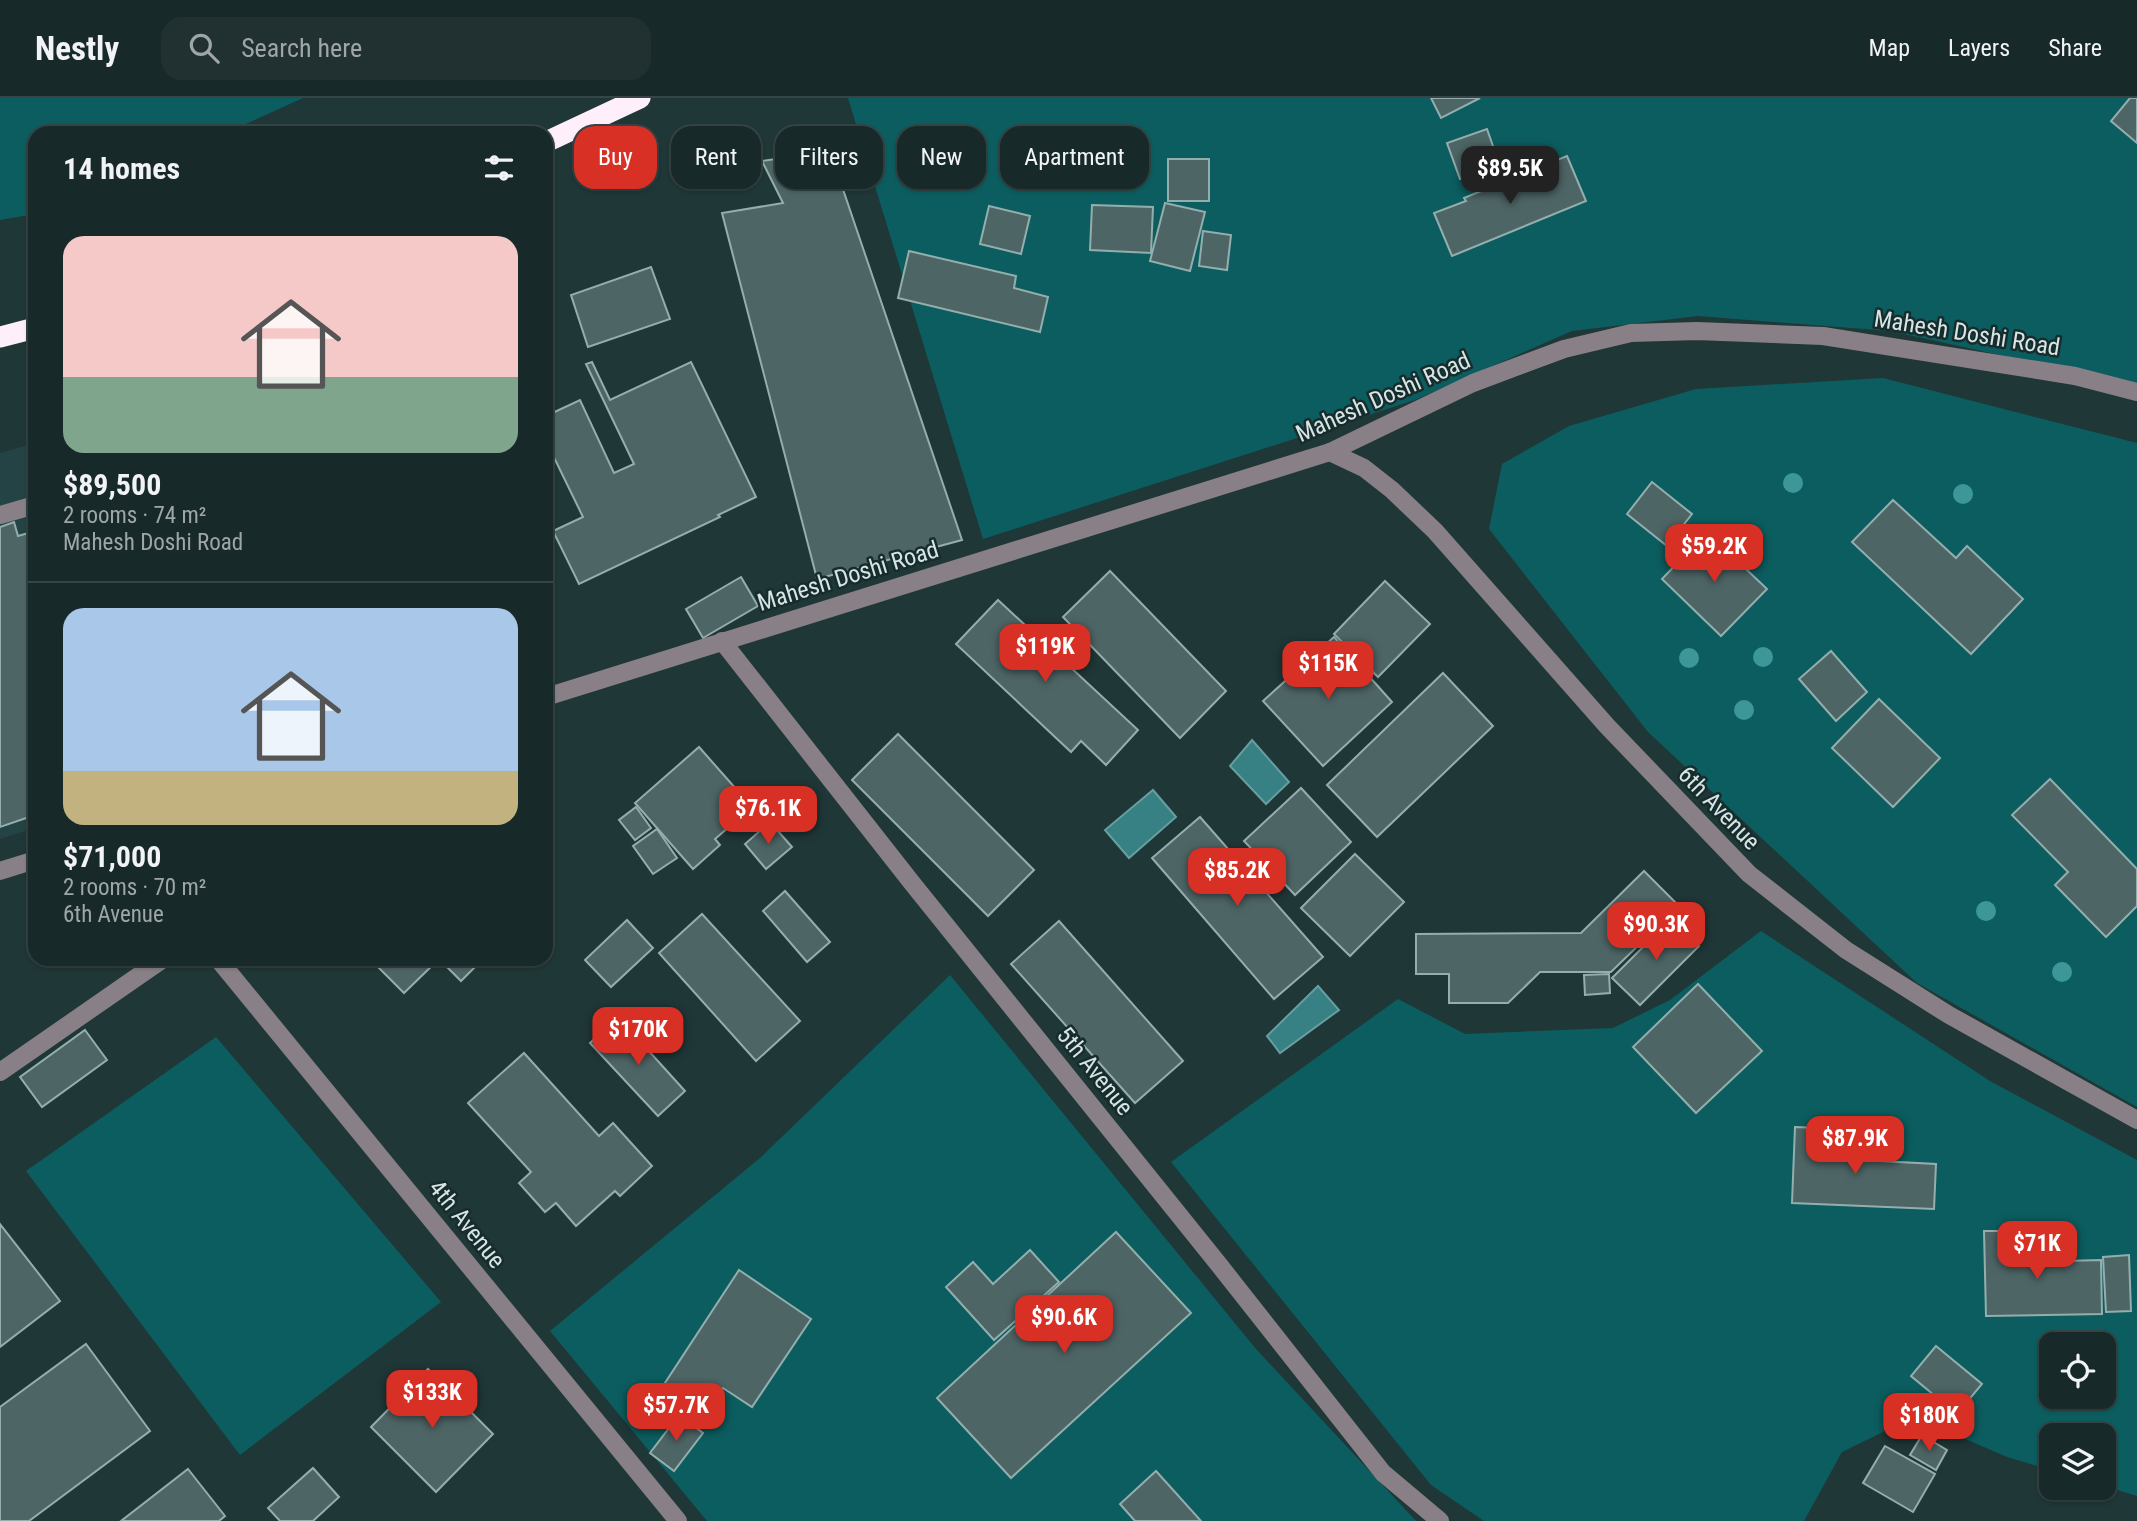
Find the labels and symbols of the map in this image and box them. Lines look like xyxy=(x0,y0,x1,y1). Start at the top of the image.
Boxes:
pin: $89.5K xyxy=(1453,146,1567,206)
street label: Mahesh Doshi Road xyxy=(1872,304,2062,362)
street label: Mahesh Doshi Road xyxy=(1291,346,1475,448)
pin: $59.2K xyxy=(1657,524,1771,584)
street label: Mahesh Doshi Road xyxy=(754,535,942,617)
pin: $119K xyxy=(996,624,1094,684)
pin: $115K xyxy=(1279,642,1377,701)
street label: 6th Avenue xyxy=(1672,760,1766,856)
pin: $76.1K xyxy=(711,786,825,846)
pin: $85.2K xyxy=(1180,848,1294,908)
pin: $90.3K xyxy=(1599,902,1713,962)
pin: $170K xyxy=(589,1007,687,1067)
street label: 5th Avenue xyxy=(1051,1021,1139,1121)
pin: $87.9K xyxy=(1798,1116,1912,1176)
street label: 4th Avenue xyxy=(423,1174,511,1274)
pin: $71K xyxy=(1996,1222,2078,1281)
pin: $90.6K xyxy=(1007,1296,1121,1355)
pin: $133K xyxy=(383,1370,481,1430)
pin: $57.7K xyxy=(619,1384,733,1443)
pin: $180K xyxy=(1880,1394,1978,1453)

